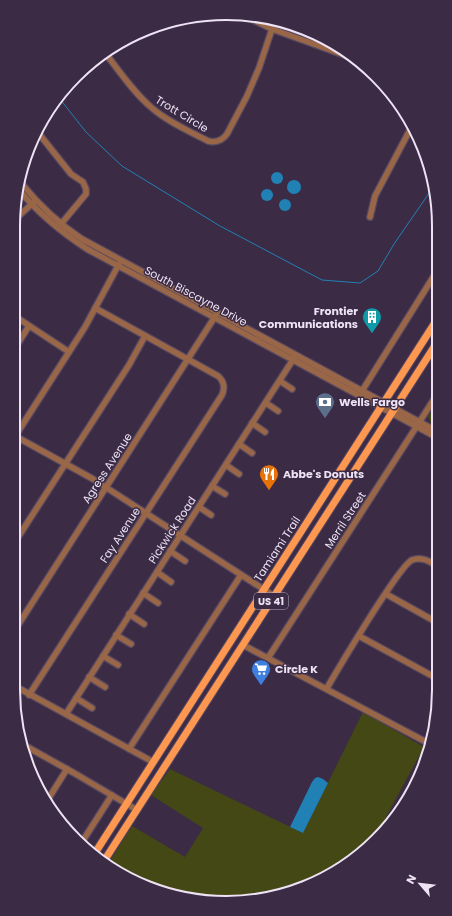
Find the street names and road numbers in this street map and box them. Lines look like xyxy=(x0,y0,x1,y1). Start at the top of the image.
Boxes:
street label: Trott Circle xyxy=(152,92,212,136)
street label: South Biscayne Drive xyxy=(142,262,250,330)
street label: Agress Avenue xyxy=(78,429,136,507)
street label: Merril Street xyxy=(321,488,369,552)
street label: Pickwick Road xyxy=(144,493,200,567)
street label: Fay Avenue xyxy=(96,504,144,566)
street label: Tamiami Trail xyxy=(250,513,304,585)
road number: US 41 xyxy=(254,593,288,609)

